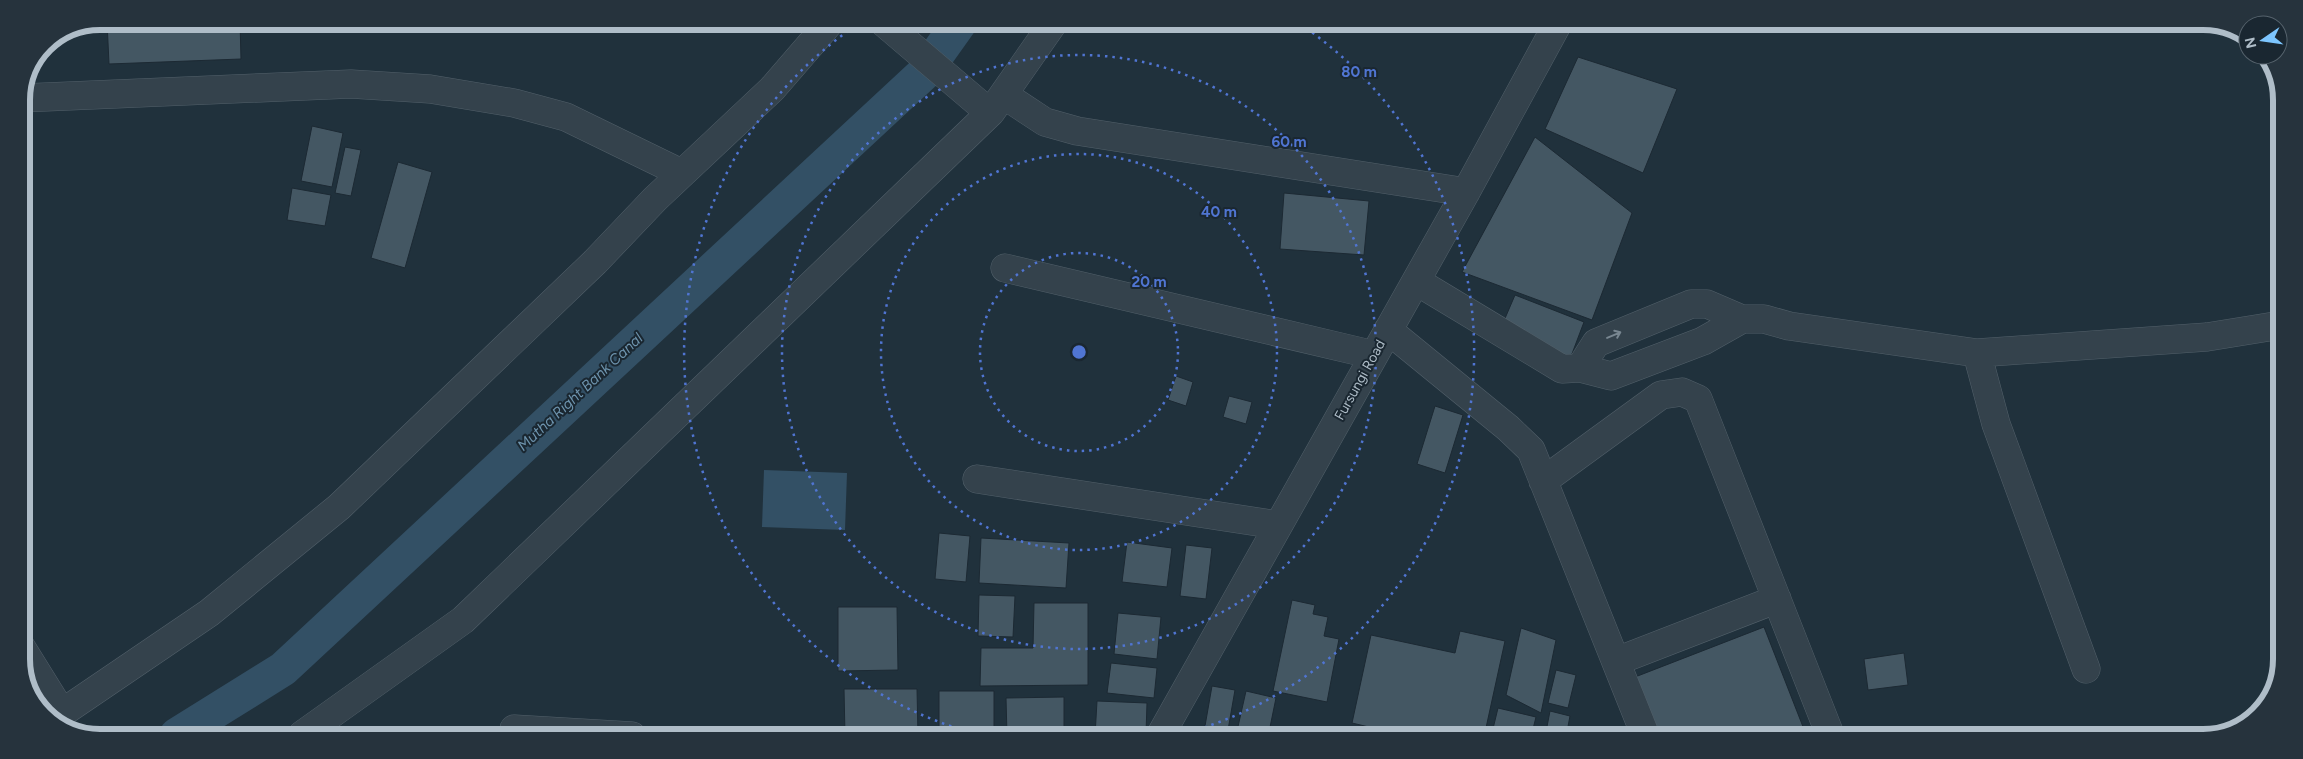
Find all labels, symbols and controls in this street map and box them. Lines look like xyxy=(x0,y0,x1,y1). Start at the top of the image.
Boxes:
north arrow xyxy=(2238,15,2288,65)
text: N xyxy=(2241,36,2260,50)
text: 80 m xyxy=(1341,63,1377,81)
text: 60 m xyxy=(1271,133,1307,151)
text: 40 m xyxy=(1201,203,1237,221)
text: 20 m xyxy=(1131,273,1167,291)
water label: Mutha Right Bank Canal xyxy=(514,329,647,455)
one-way arrow xyxy=(1606,330,1621,339)
street label: Fursungi Road xyxy=(1331,337,1389,423)
centre of rings xyxy=(1070,343,1088,361)

